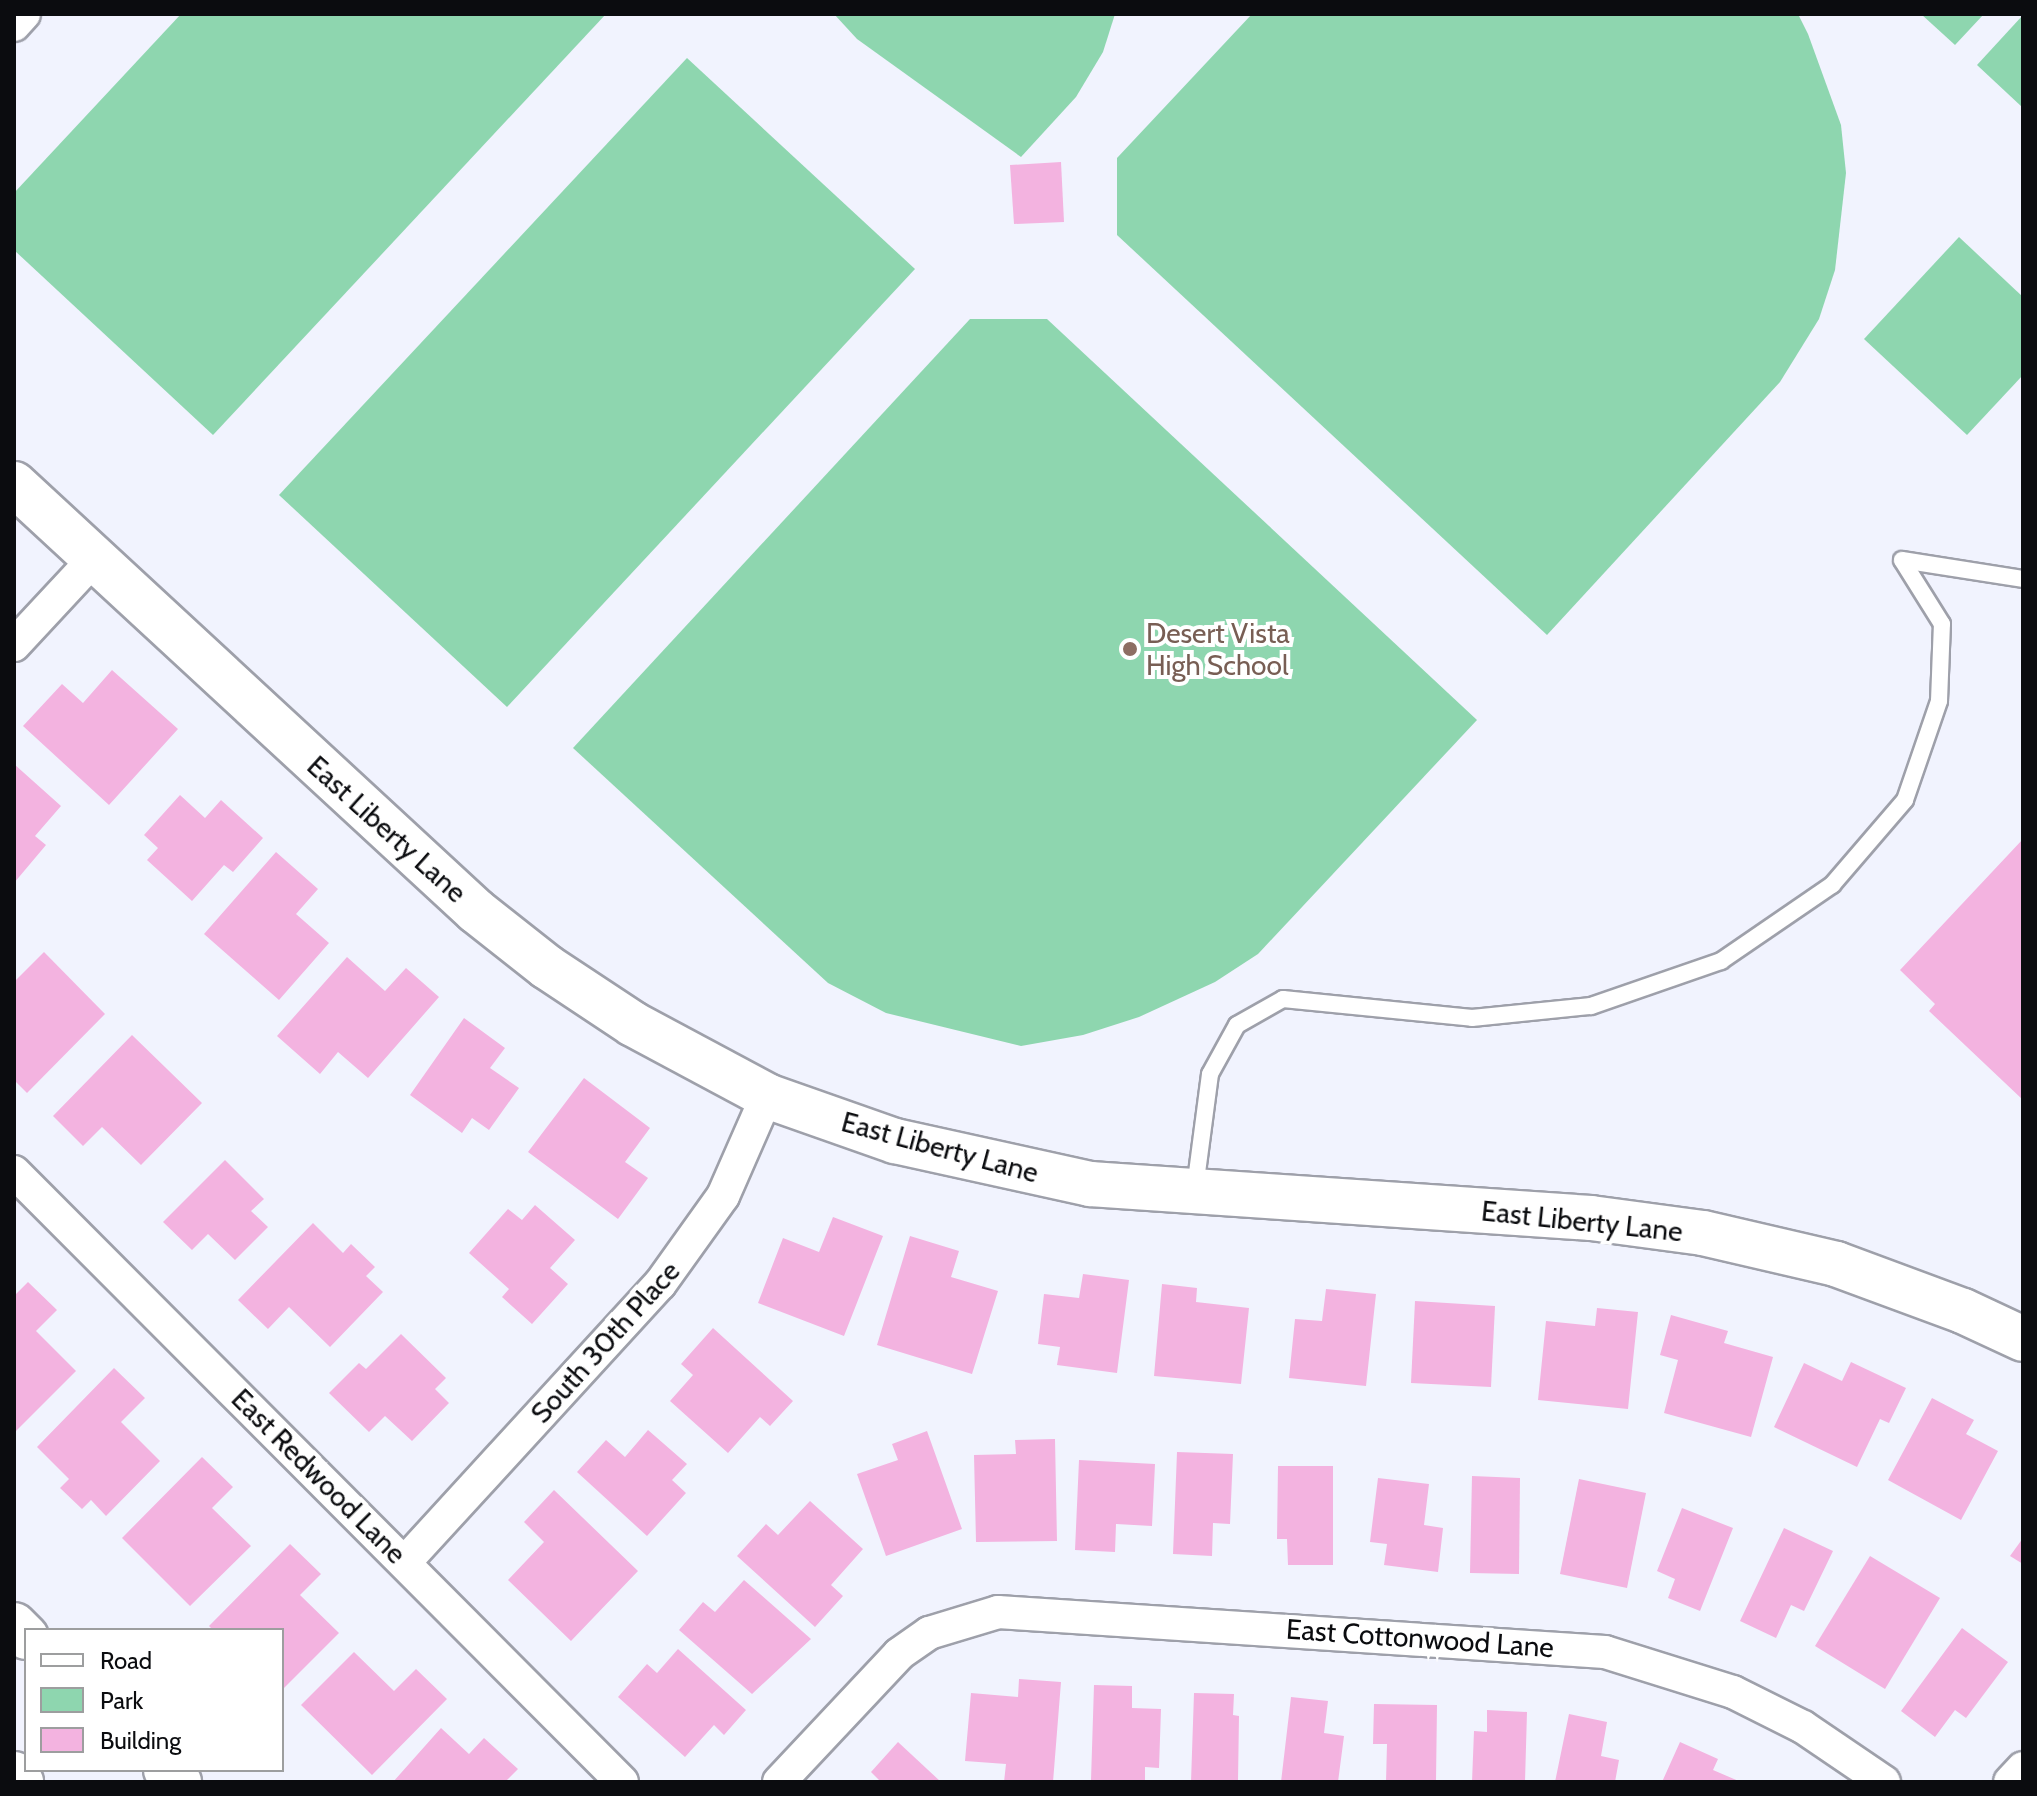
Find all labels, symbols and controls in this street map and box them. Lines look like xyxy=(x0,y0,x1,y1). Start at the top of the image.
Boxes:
place label: Desert Vista High School xyxy=(1146,616,1290,682)
marker: Desert Vista High School xyxy=(1121,640,1139,658)
street label: East Liberty Lane xyxy=(301,749,473,909)
street label: East Liberty Lane xyxy=(838,1105,1042,1189)
street label: East Liberty Lane xyxy=(1480,1194,1684,1248)
street label: South 30th Place xyxy=(524,1254,686,1430)
street label: East Redwood Lane xyxy=(225,1382,413,1570)
street label: East Cottonwood Lane xyxy=(1285,1612,1555,1664)
legend xyxy=(24,1628,284,1772)
text: Road xyxy=(100,1646,152,1675)
text: Park xyxy=(100,1686,143,1715)
text: Building xyxy=(100,1726,181,1755)

